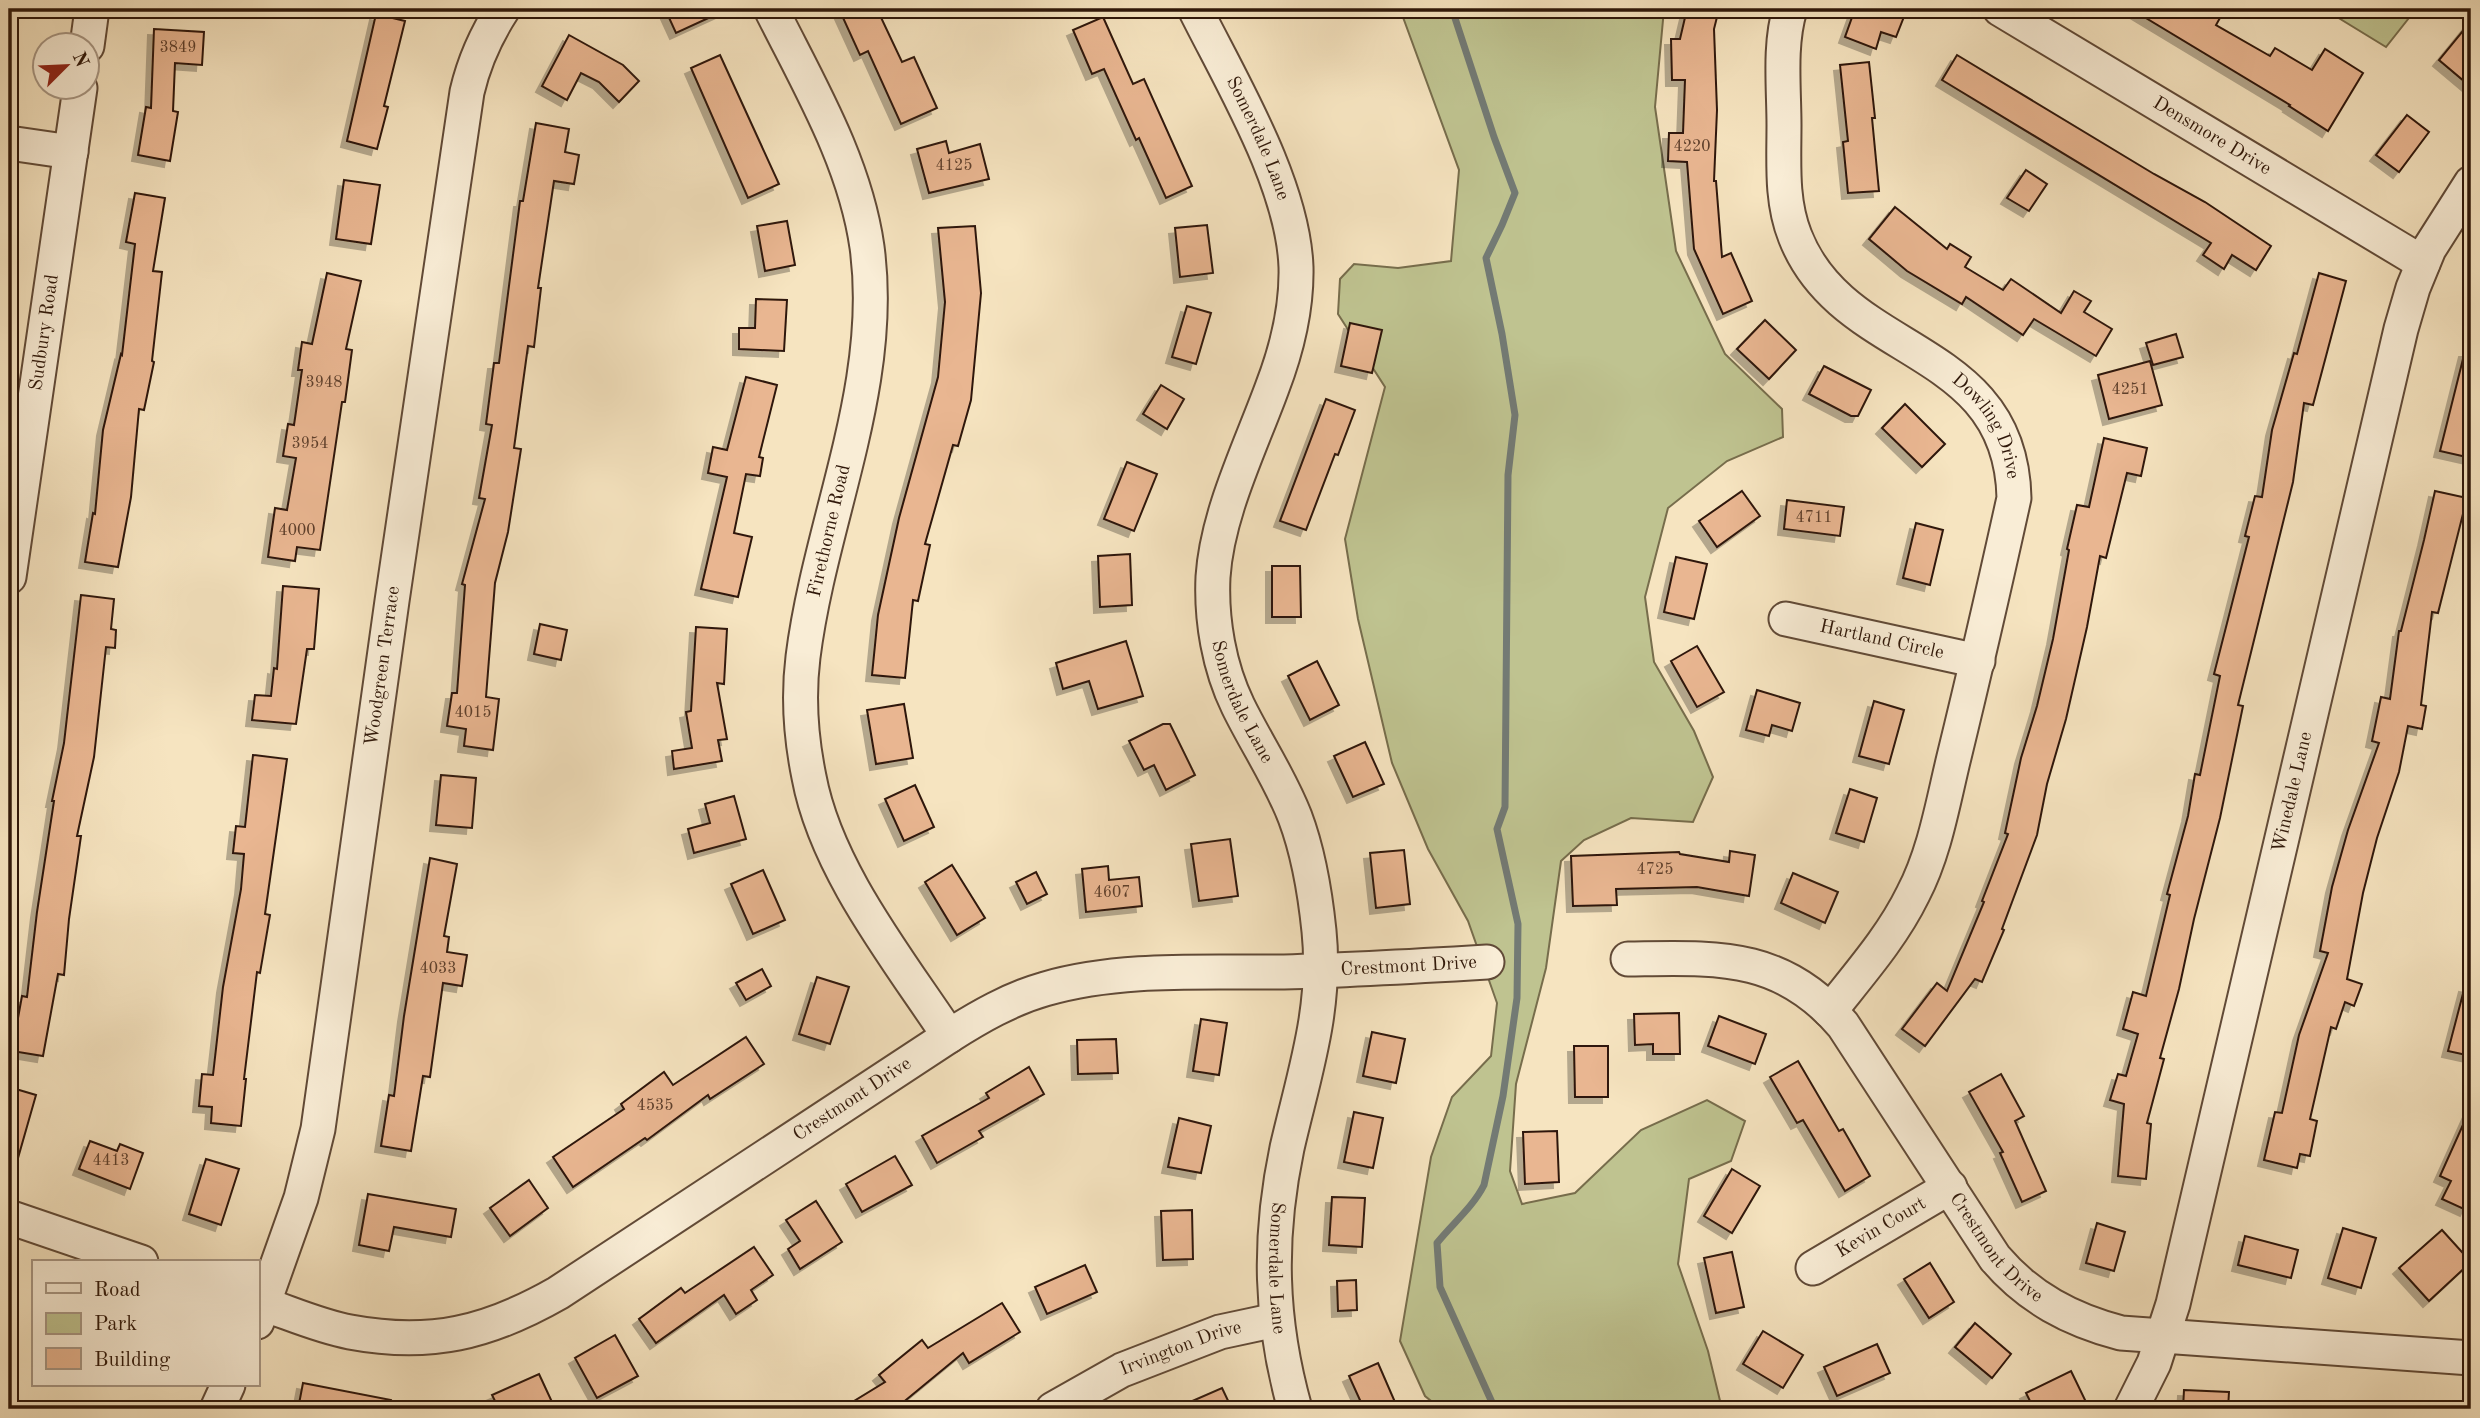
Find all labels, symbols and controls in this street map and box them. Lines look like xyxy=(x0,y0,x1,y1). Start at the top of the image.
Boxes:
north arrow xyxy=(32,32,102,102)
house number: 3849 xyxy=(159,40,197,56)
text: N xyxy=(68,50,91,71)
street label: Somerdale Lane xyxy=(1222,74,1292,202)
street label: Densmore Drive xyxy=(2149,93,2274,179)
house number: 4220 xyxy=(1673,139,1711,155)
house number: 4125 xyxy=(935,158,973,174)
street label: Sudbury Road xyxy=(27,273,62,392)
street label: Dowling Drive xyxy=(1948,370,2022,480)
house number: 3948 xyxy=(305,375,343,391)
house number: 4251 xyxy=(2111,382,2149,398)
house number: 3954 xyxy=(291,436,329,452)
street label: Firethorne Road xyxy=(806,463,854,599)
house number: 4711 xyxy=(1795,510,1833,526)
house number: 4000 xyxy=(278,523,316,539)
street label: Woodgreen Terrace xyxy=(362,585,404,747)
street label: Hartland Circle xyxy=(1818,617,1946,663)
street label: Somerdale Lane xyxy=(1208,639,1277,766)
house number: 4015 xyxy=(454,705,492,721)
street label: Winedale Lane xyxy=(2269,730,2316,854)
house number: 4725 xyxy=(1636,862,1674,878)
house number: 4607 xyxy=(1093,885,1131,901)
street label: Crestmont Drive xyxy=(1340,953,1478,979)
house number: 4033 xyxy=(419,961,457,977)
street label: Crestmont Drive xyxy=(790,1054,915,1145)
house number: 4535 xyxy=(636,1098,674,1114)
house number: 4413 xyxy=(92,1153,130,1169)
street label: Crestmont Drive xyxy=(1946,1190,2046,1306)
street label: Kevin Court xyxy=(1833,1194,1929,1262)
street label: Somerdale Lane xyxy=(1265,1201,1289,1335)
legend xyxy=(32,1260,259,1386)
text: Road xyxy=(94,1280,141,1301)
text: Park xyxy=(94,1314,137,1335)
street label: Irvington Drive xyxy=(1117,1318,1243,1379)
text: Building xyxy=(94,1350,171,1371)

